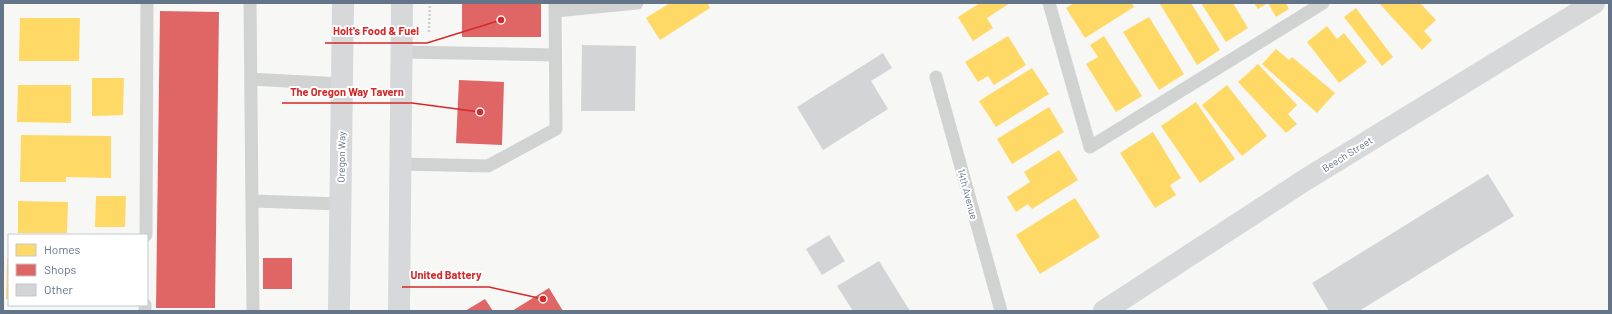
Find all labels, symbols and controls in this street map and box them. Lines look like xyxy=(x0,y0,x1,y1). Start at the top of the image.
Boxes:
callout: Holt's Food & Fuel xyxy=(325,20,427,43)
text: Holt's Food & Fuel xyxy=(333,24,419,37)
callout: The Oregon Way Tavern xyxy=(282,80,412,103)
text: The Oregon Way Tavern xyxy=(290,85,404,98)
street label: Oregon Way xyxy=(335,131,347,183)
street label: Beech Street xyxy=(1320,134,1375,174)
street label: 14th Avenue xyxy=(955,167,981,221)
legend xyxy=(8,234,148,306)
text: Homes xyxy=(44,242,81,256)
text: Shops xyxy=(44,262,77,276)
callout: United Battery xyxy=(402,264,489,287)
text: United Battery xyxy=(411,268,482,281)
text: Other xyxy=(44,282,74,296)

